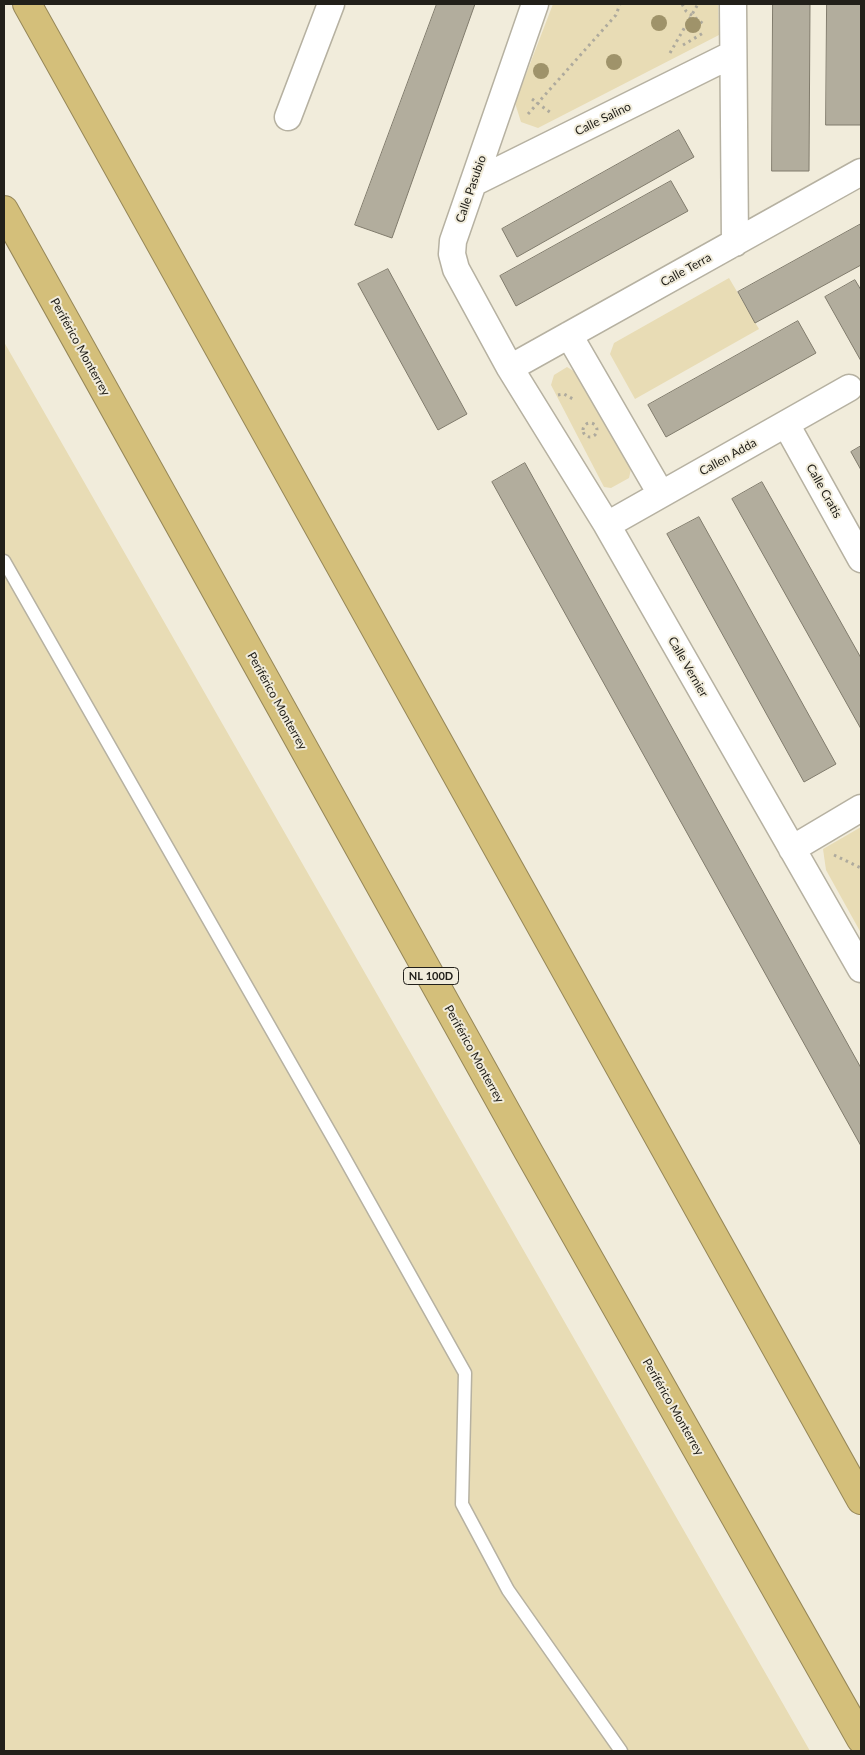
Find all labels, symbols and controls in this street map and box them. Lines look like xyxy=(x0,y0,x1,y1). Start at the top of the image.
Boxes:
street label: Calle Salino xyxy=(573,99,633,139)
street label: Calle Pasubio xyxy=(453,153,489,225)
street label: Calle Terra xyxy=(658,250,714,290)
street label: Periférico Monterrey xyxy=(47,296,113,398)
street label: Callen Adda xyxy=(697,435,759,479)
street label: Calle Cratis xyxy=(803,461,845,521)
street label: Calle Vernier xyxy=(665,634,711,700)
street label: Periférico Monterrey xyxy=(244,650,310,752)
road number: NL 100D xyxy=(404,968,458,984)
street label: Periférico Monterrey xyxy=(441,1003,507,1105)
street label: Periférico Monterrey xyxy=(639,1356,707,1458)

